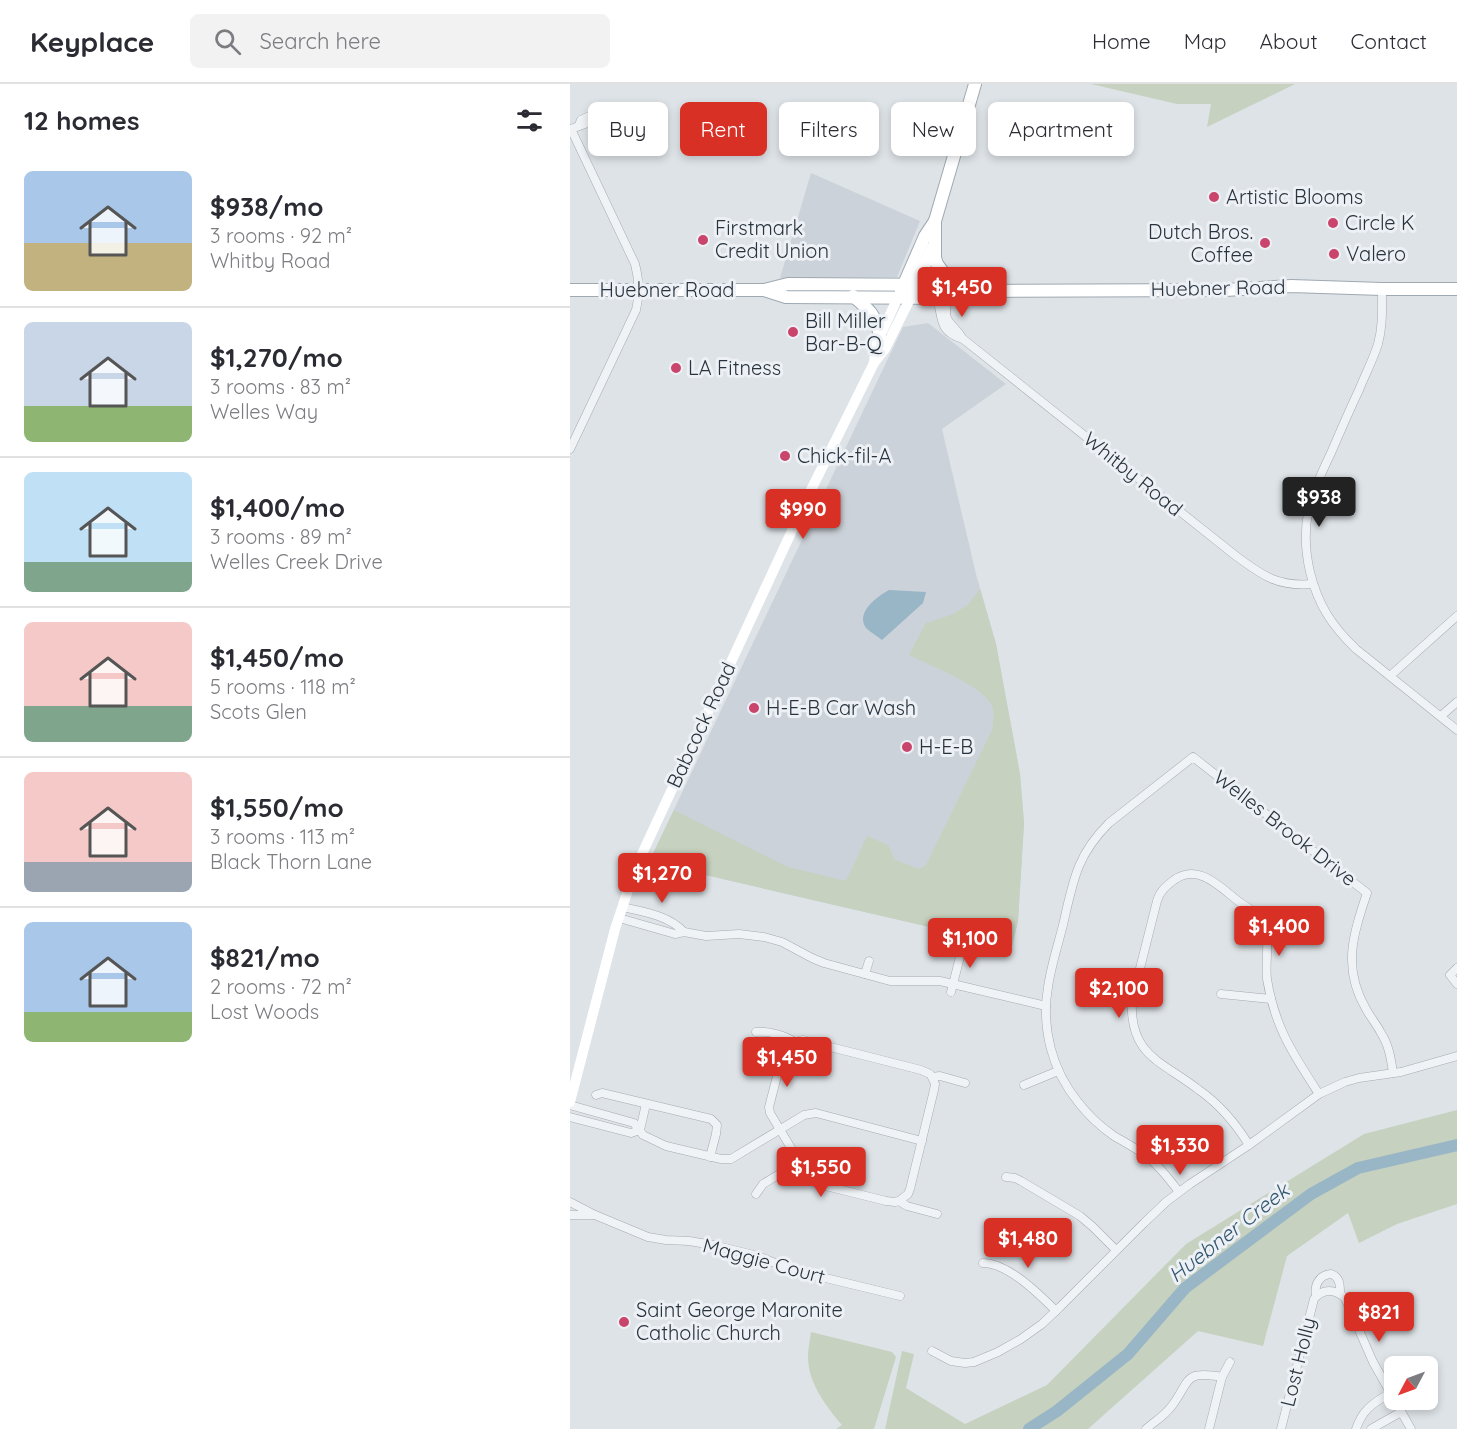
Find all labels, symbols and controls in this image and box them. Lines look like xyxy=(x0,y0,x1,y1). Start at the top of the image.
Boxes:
search box xyxy=(190,14,610,68)
text: Keyplace xyxy=(30,24,154,59)
icon: search xyxy=(211,25,244,58)
text: Search here xyxy=(259,27,381,55)
text: Home xyxy=(1092,28,1151,54)
text: Map xyxy=(1184,28,1227,54)
text: About xyxy=(1260,28,1318,54)
text: Contact xyxy=(1351,28,1427,54)
chip: Buy xyxy=(588,102,668,156)
chip: Rent xyxy=(680,102,767,156)
chip: Filters xyxy=(779,102,879,156)
chip: New xyxy=(891,102,976,156)
chip: Apartment xyxy=(988,102,1134,156)
text: 12 homes xyxy=(24,104,140,137)
icon: filters xyxy=(513,104,546,137)
place label: Artistic Blooms xyxy=(1226,184,1363,209)
text: $938/mo xyxy=(210,190,323,223)
marker: Artistic Blooms xyxy=(1207,190,1221,204)
icon: home xyxy=(72,195,144,267)
place label: Circle K xyxy=(1345,210,1415,235)
place label: Firstmark Credit Union xyxy=(715,215,829,263)
marker: Circle K xyxy=(1326,216,1340,230)
place label: Dutch Bros. Coffee xyxy=(1148,219,1253,267)
text: 3 rooms · 92 m² xyxy=(210,223,352,248)
marker: Firstmark Credit Union xyxy=(696,233,710,247)
marker: Dutch Bros. Coffee xyxy=(1258,236,1272,250)
place label: Valero xyxy=(1346,241,1406,266)
marker: Valero xyxy=(1327,247,1341,261)
text: Whitby Road xyxy=(210,248,330,273)
pin: $1,450 xyxy=(913,267,1011,318)
text: $1,450 xyxy=(932,274,992,299)
street label: Huebner Road xyxy=(1150,274,1286,301)
street label: Huebner Road xyxy=(600,277,734,302)
place label: Bill Miller Bar-B-Q xyxy=(805,308,886,356)
marker: Bill Miller Bar-B-Q xyxy=(786,325,800,339)
text: $1,270/mo xyxy=(210,341,343,374)
icon: home xyxy=(72,346,144,418)
place label: LA Fitness xyxy=(688,355,781,380)
marker: LA Fitness xyxy=(669,361,683,375)
text: 3 rooms · 83 m² xyxy=(210,374,351,399)
text: Welles Way xyxy=(210,399,318,424)
street label: Whitby Road xyxy=(1079,426,1188,521)
place label: Chick-fil-A xyxy=(797,443,891,468)
marker: Chick-fil-A xyxy=(778,449,792,463)
pin: $938 xyxy=(1283,477,1355,528)
text: $938 xyxy=(1297,484,1342,509)
pin: $990 xyxy=(767,489,839,540)
text: $1,400/mo xyxy=(210,491,345,524)
icon: home xyxy=(72,496,144,568)
text: $990 xyxy=(780,496,826,521)
text: 3 rooms · 89 m² xyxy=(210,524,352,549)
text: Welles Creek Drive xyxy=(210,549,383,574)
text: $1,450/mo xyxy=(210,641,344,674)
icon: home xyxy=(72,646,144,718)
street label: Babcock Road xyxy=(661,658,741,792)
text: 5 rooms · 118 m² xyxy=(210,674,356,699)
place label: H-E-B Car Wash xyxy=(766,695,916,720)
text: Scots Glen xyxy=(210,699,307,724)
marker: H-E-B Car Wash xyxy=(747,701,761,715)
place label: H-E-B xyxy=(919,734,973,759)
marker: H-E-B xyxy=(900,740,914,754)
street label: Welles Brook Drive xyxy=(1209,764,1362,891)
text: $1,550/mo xyxy=(210,791,344,824)
icon: home xyxy=(72,796,144,868)
text: 3 rooms · 113 m² xyxy=(210,824,355,849)
text: Black Thorn Lane xyxy=(210,849,372,874)
pin: $1,270 xyxy=(613,853,711,904)
text: $1,270 xyxy=(632,860,692,885)
pin: $1,400 xyxy=(1230,906,1328,957)
text: $1,400 xyxy=(1248,913,1310,938)
pin: $1,100 xyxy=(921,918,1019,969)
text: $1,100 xyxy=(942,925,998,950)
text: $821/mo xyxy=(210,941,320,974)
icon: home xyxy=(72,946,144,1018)
pin: $2,100 xyxy=(1070,968,1168,1019)
text: 2 rooms · 72 m² xyxy=(210,974,352,999)
text: $2,100 xyxy=(1089,975,1149,1000)
text: Lost Woods xyxy=(210,999,319,1024)
pin: $1,450 xyxy=(738,1037,836,1088)
text: $1,450 xyxy=(757,1044,817,1069)
pin: $1,330 xyxy=(1131,1125,1229,1176)
text: $1,330 xyxy=(1151,1132,1209,1157)
pin: $1,550 xyxy=(772,1147,870,1198)
text: $1,550 xyxy=(791,1154,851,1179)
water label: Huebner Creek xyxy=(1163,1176,1295,1287)
pin: $1,480 xyxy=(979,1218,1077,1269)
text: $1,480 xyxy=(998,1225,1058,1250)
street label: Maggie Court xyxy=(700,1232,828,1289)
pin: $821 xyxy=(1343,1292,1415,1343)
place label: Saint George Maronite Catholic Church xyxy=(636,1297,843,1345)
text: $821 xyxy=(1358,1299,1400,1324)
marker: Saint George Maronite Catholic Church xyxy=(617,1315,631,1329)
street label: Lost Holly xyxy=(1274,1315,1321,1409)
north arrow xyxy=(1384,1356,1438,1410)
map controls xyxy=(1384,1356,1438,1410)

